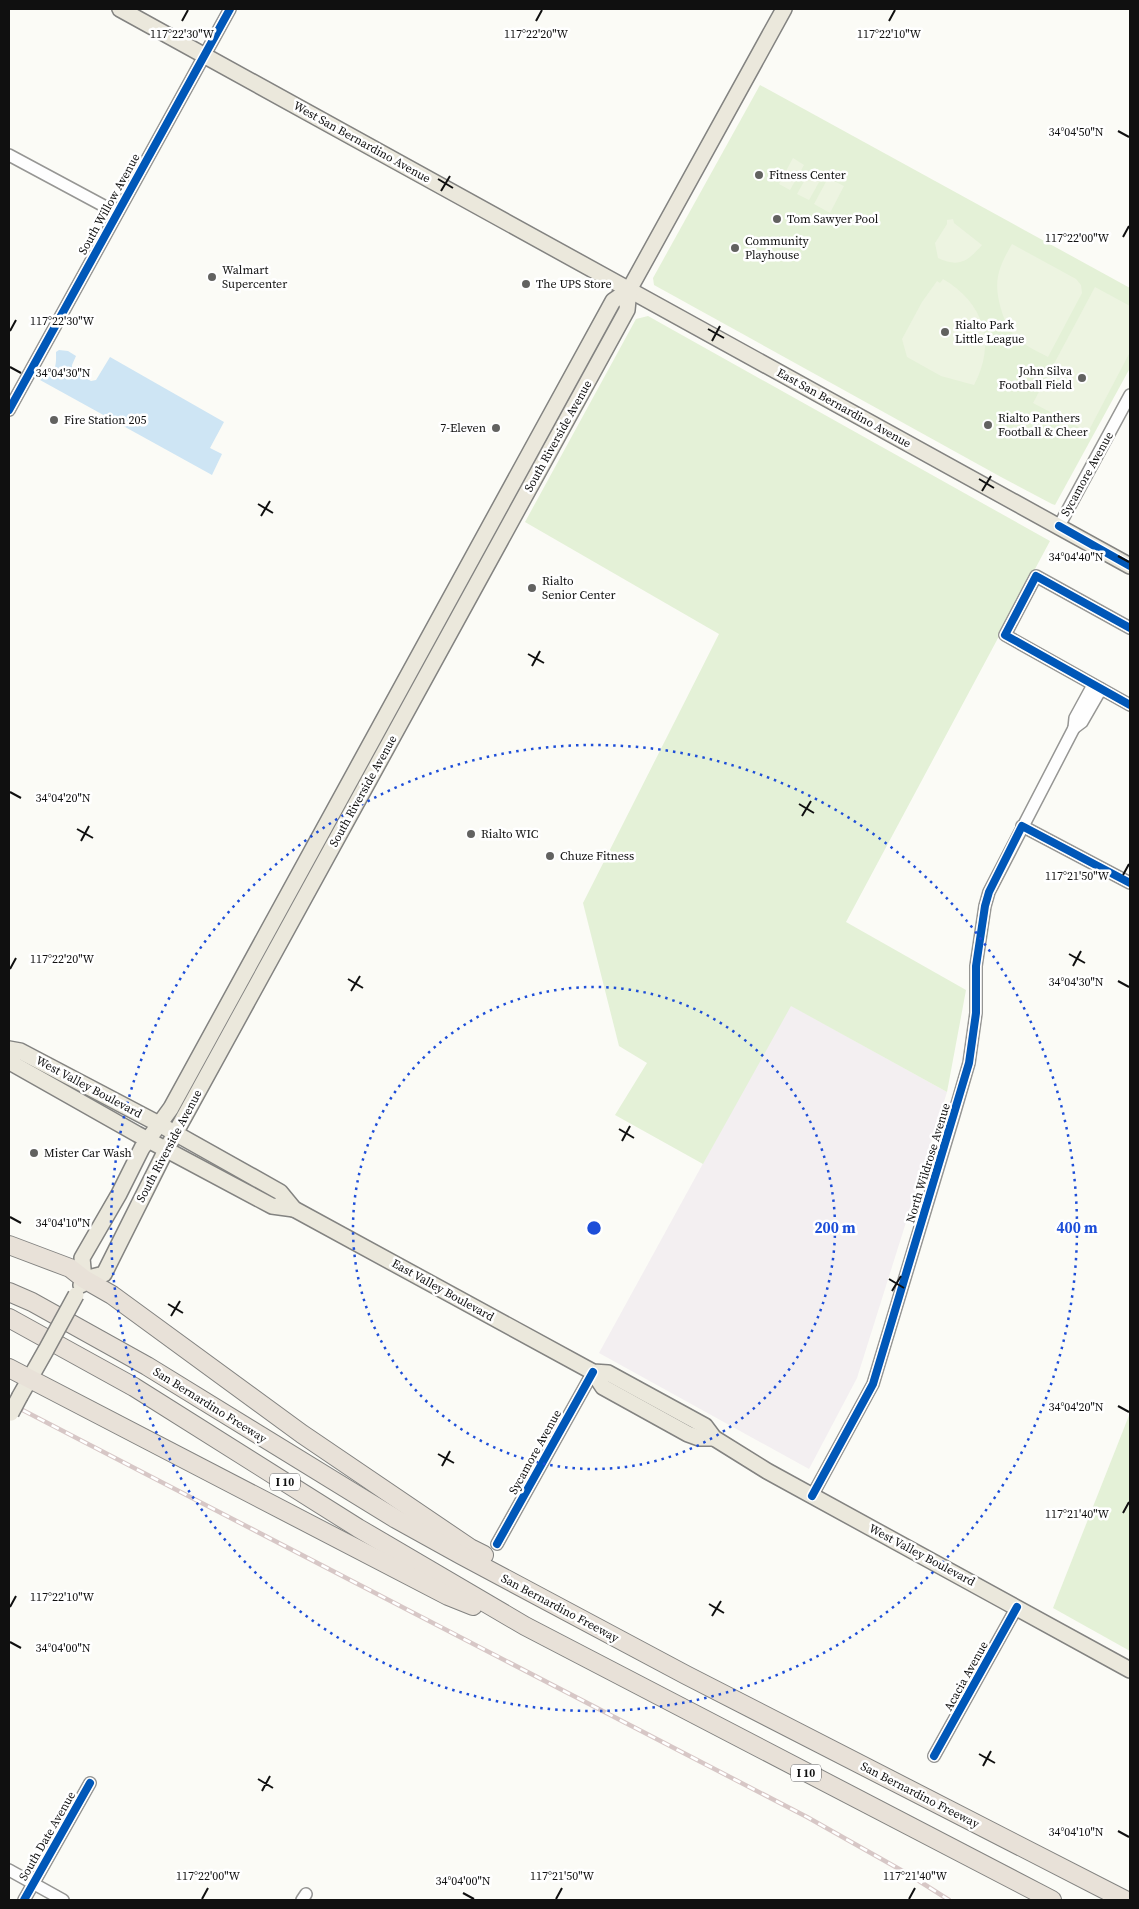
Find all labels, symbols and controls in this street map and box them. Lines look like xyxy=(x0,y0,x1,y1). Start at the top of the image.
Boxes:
text: 117°22'30"W xyxy=(150,26,214,42)
text: 117°22'20"W xyxy=(504,26,568,42)
text: 117°22'10"W xyxy=(857,26,921,42)
street label: West San Bernardino Avenue xyxy=(291,98,433,186)
text: 34°04'50"N xyxy=(1048,124,1104,140)
street label: South Willow Avenue xyxy=(75,151,143,257)
place label: Fitness Center xyxy=(769,167,846,183)
marker: Fitness Center xyxy=(753,169,765,181)
place label: Tom Sawyer Pool xyxy=(787,211,879,227)
marker: Tom Sawyer Pool xyxy=(771,213,783,225)
text: 117°22'00"W xyxy=(1045,230,1109,246)
place label: Community Playhouse xyxy=(745,233,809,263)
marker: Community Playhouse xyxy=(729,242,741,254)
place label: Walmart Supercenter xyxy=(222,262,287,292)
marker: Walmart Supercenter xyxy=(206,271,218,283)
place label: The UPS Store xyxy=(536,276,612,292)
marker: The UPS Store xyxy=(520,278,532,290)
text: 117°22'30"W xyxy=(30,313,94,329)
place label: Rialto Park Little League xyxy=(955,317,1024,347)
marker: Rialto Park Little League xyxy=(939,326,951,338)
place label: John Silva Football Field xyxy=(999,363,1073,393)
street label: East San Bernardino Avenue xyxy=(774,364,914,452)
text: 34°04'30"N xyxy=(35,365,91,381)
marker: John Silva Football Field xyxy=(1076,372,1088,384)
street label: South Riverside Avenue xyxy=(521,377,595,495)
place label: Rialto Panthers Football & Cheer xyxy=(998,410,1088,440)
place label: Fire Station 205 xyxy=(64,412,146,428)
marker: Fire Station 205 xyxy=(48,414,60,426)
marker: Rialto Panthers Football & Cheer xyxy=(982,419,994,431)
place label: 7-Eleven xyxy=(440,420,486,436)
marker: 7-Eleven xyxy=(490,422,502,434)
street label: Sycamore Avenue xyxy=(1057,429,1117,519)
text: 34°04'40"N xyxy=(1048,549,1104,565)
place label: Rialto Senior Center xyxy=(542,573,616,603)
marker: Rialto Senior Center xyxy=(526,582,538,594)
street label: South Riverside Avenue xyxy=(326,732,400,850)
text: 34°04'20"N xyxy=(35,790,91,806)
place label: Rialto WIC xyxy=(481,826,539,842)
marker: Rialto WIC xyxy=(465,828,477,840)
place label: Chuze Fitness xyxy=(560,848,634,864)
marker: Chuze Fitness xyxy=(544,850,556,862)
text: 117°21'50"W xyxy=(1045,868,1109,884)
text: 117°22'20"W xyxy=(30,951,94,967)
text: 34°04'30"N xyxy=(1048,974,1104,990)
street label: West Valley Boulevard xyxy=(33,1052,145,1122)
street label: South Riverside Avenue xyxy=(132,1087,206,1205)
street label: North Wildrose Avenue xyxy=(902,1101,954,1225)
place label: Mister Car Wash xyxy=(44,1145,132,1161)
marker: Mister Car Wash xyxy=(28,1147,40,1159)
text: 34°04'10"N xyxy=(35,1215,91,1231)
text: 200 m xyxy=(814,1217,856,1238)
text: 400 m xyxy=(1056,1217,1098,1238)
centre of rings xyxy=(585,1219,603,1237)
street label: East Valley Boulevard xyxy=(389,1255,497,1325)
street label: San Bernardino Freeway xyxy=(150,1363,271,1447)
text: 34°04'20"N xyxy=(1048,1399,1104,1415)
street label: Sycamore Avenue xyxy=(505,1407,565,1497)
road number: I 10 xyxy=(270,1474,300,1490)
text: 117°21'40"W xyxy=(1045,1506,1109,1522)
street label: West Valley Boulevard xyxy=(866,1520,978,1590)
street label: San Bernardino Freeway xyxy=(498,1570,622,1646)
text: 117°22'10"W xyxy=(30,1589,94,1605)
street label: Acacia Avenue xyxy=(940,1638,992,1714)
text: 34°04'00"N xyxy=(35,1640,91,1656)
street label: San Bernardino Freeway xyxy=(858,1758,983,1832)
road number: I 10 xyxy=(791,1765,821,1782)
street label: South Date Avenue xyxy=(15,1789,79,1883)
text: 34°04'10"N xyxy=(1048,1824,1104,1840)
text: 117°22'00"W xyxy=(176,1868,240,1884)
text: 117°21'50"W xyxy=(530,1868,594,1884)
text: 117°21'40"W xyxy=(883,1868,947,1884)
text: 34°04'00"N xyxy=(435,1873,491,1889)

